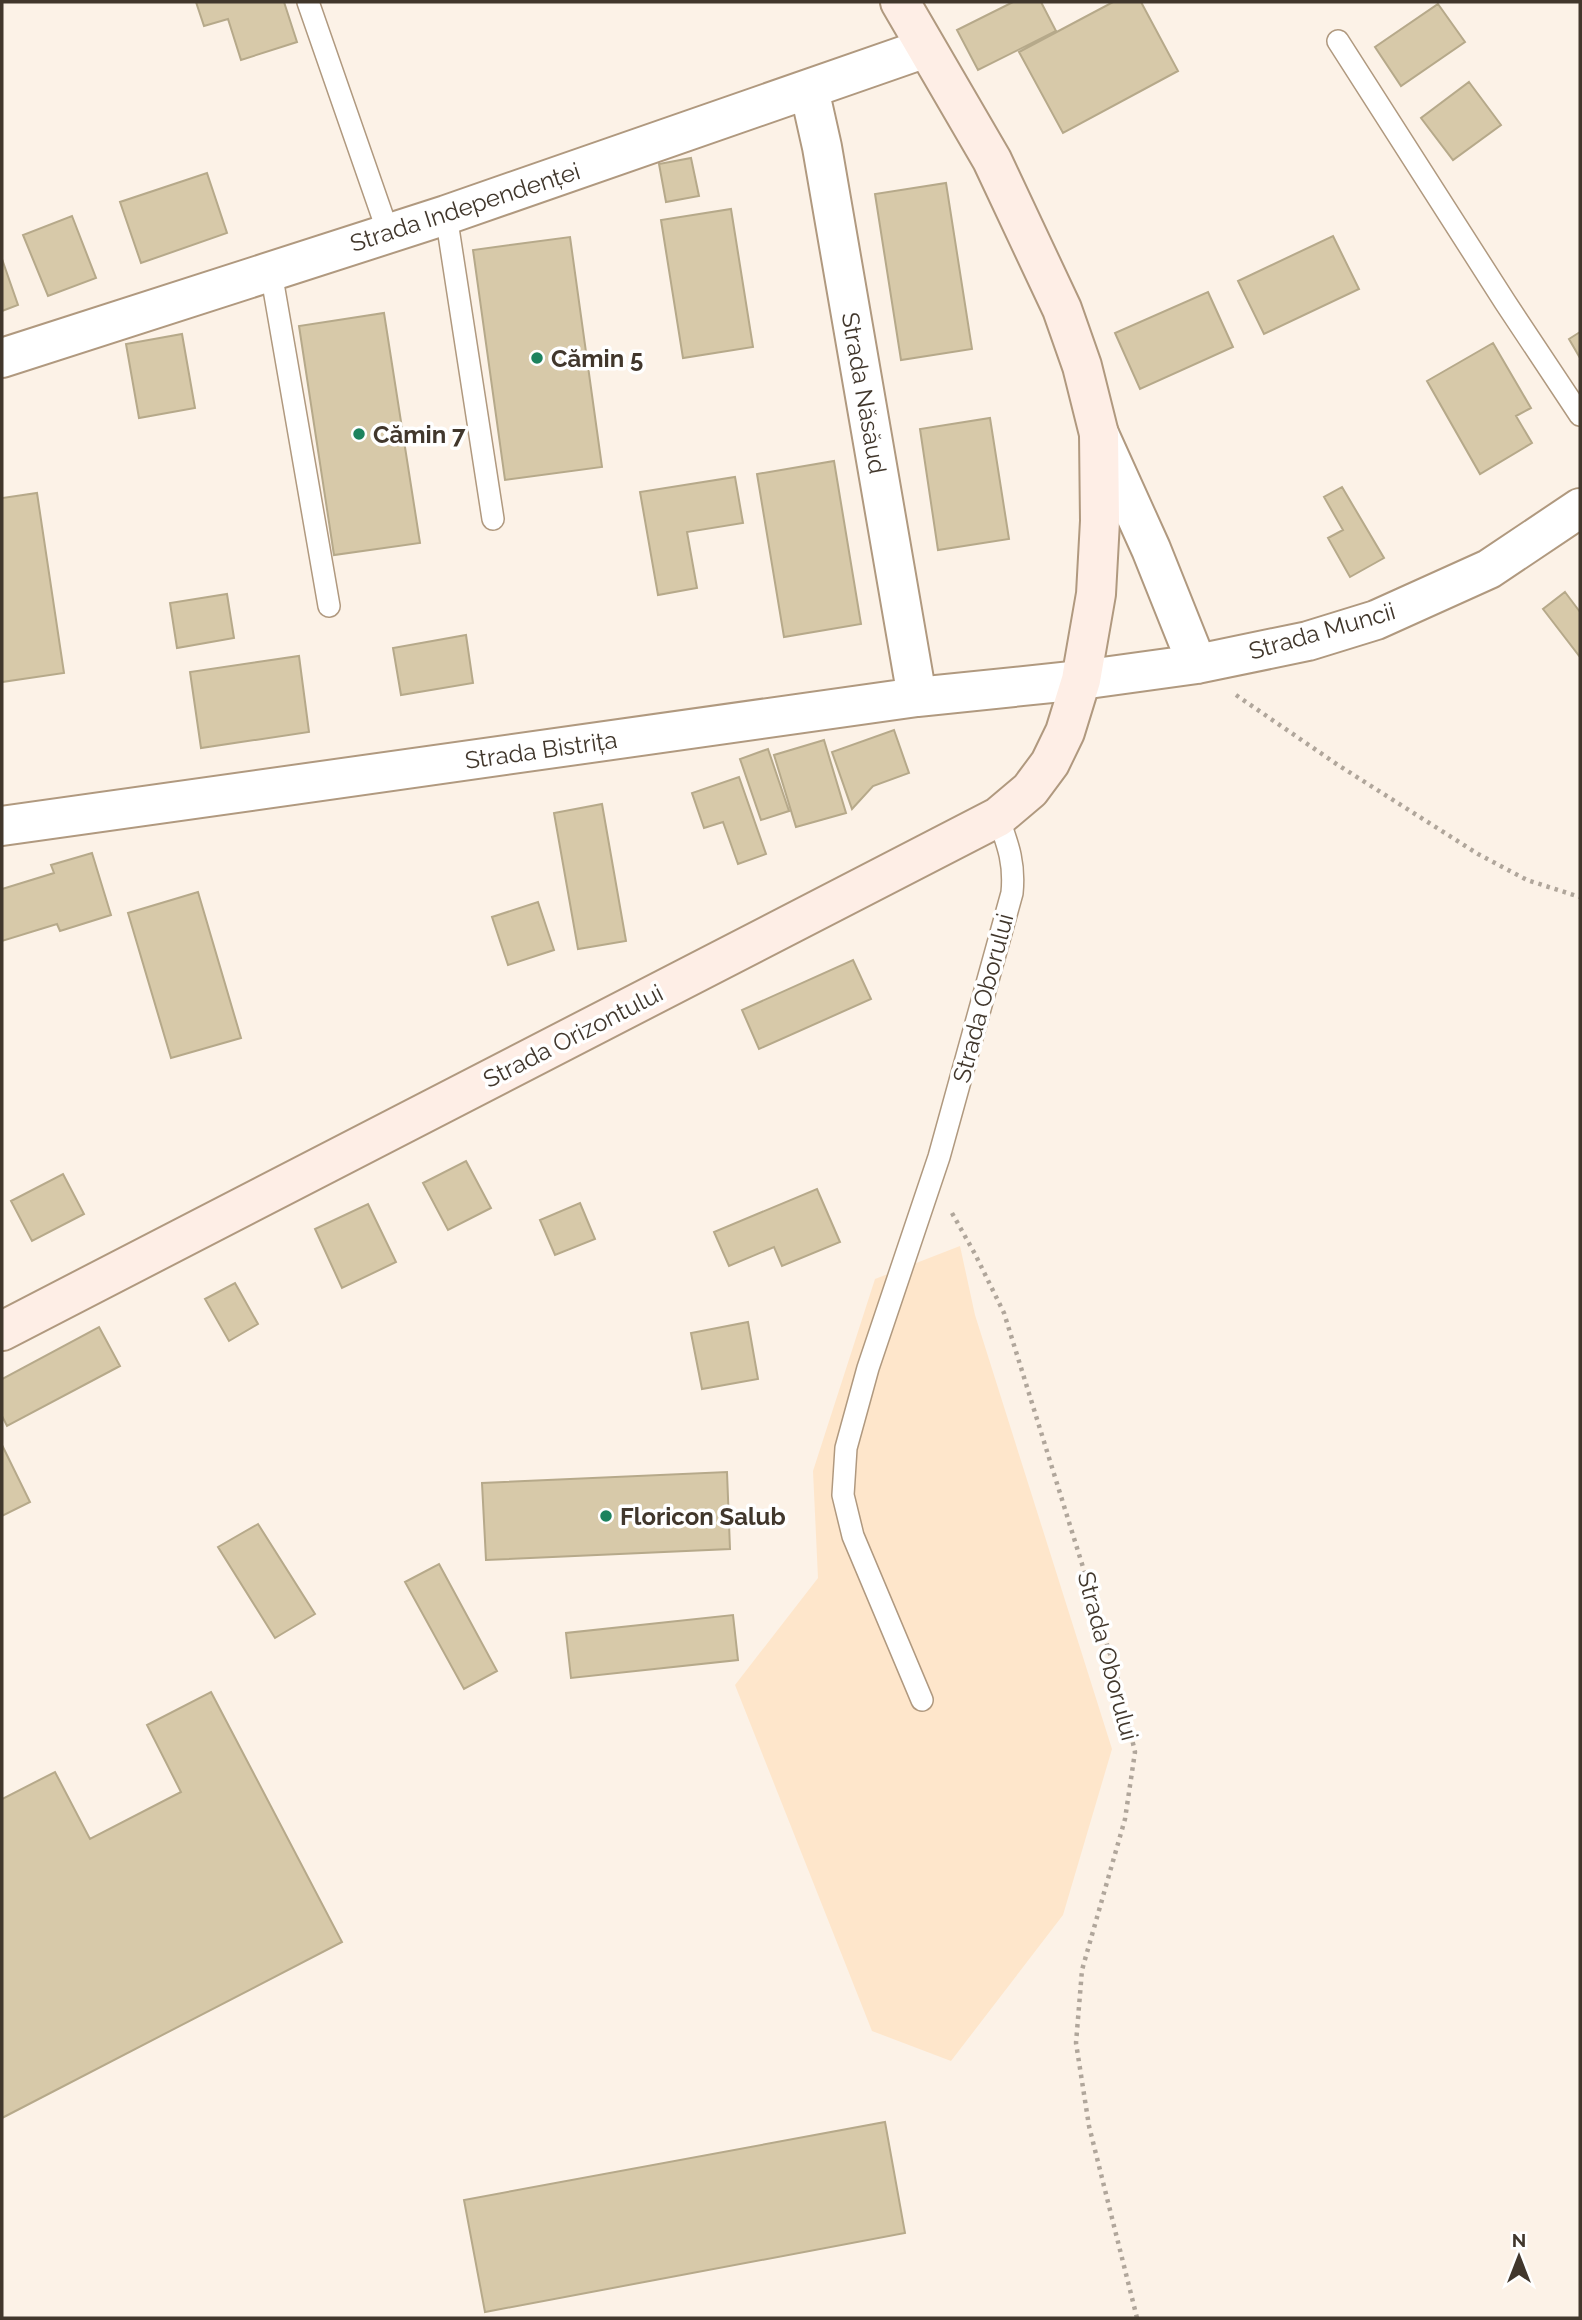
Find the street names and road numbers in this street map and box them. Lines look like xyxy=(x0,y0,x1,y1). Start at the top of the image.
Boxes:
street label: Strada Independenței xyxy=(346,156,584,258)
street label: Strada Năsăud xyxy=(836,310,892,476)
street label: Strada Muncii xyxy=(1245,596,1399,666)
street label: Strada Bistrița xyxy=(463,725,619,775)
street label: Strada Oborului xyxy=(947,910,1019,1086)
street label: Strada Orizontului xyxy=(478,978,668,1094)
street label: Strada Oborului xyxy=(1072,1568,1144,1744)

